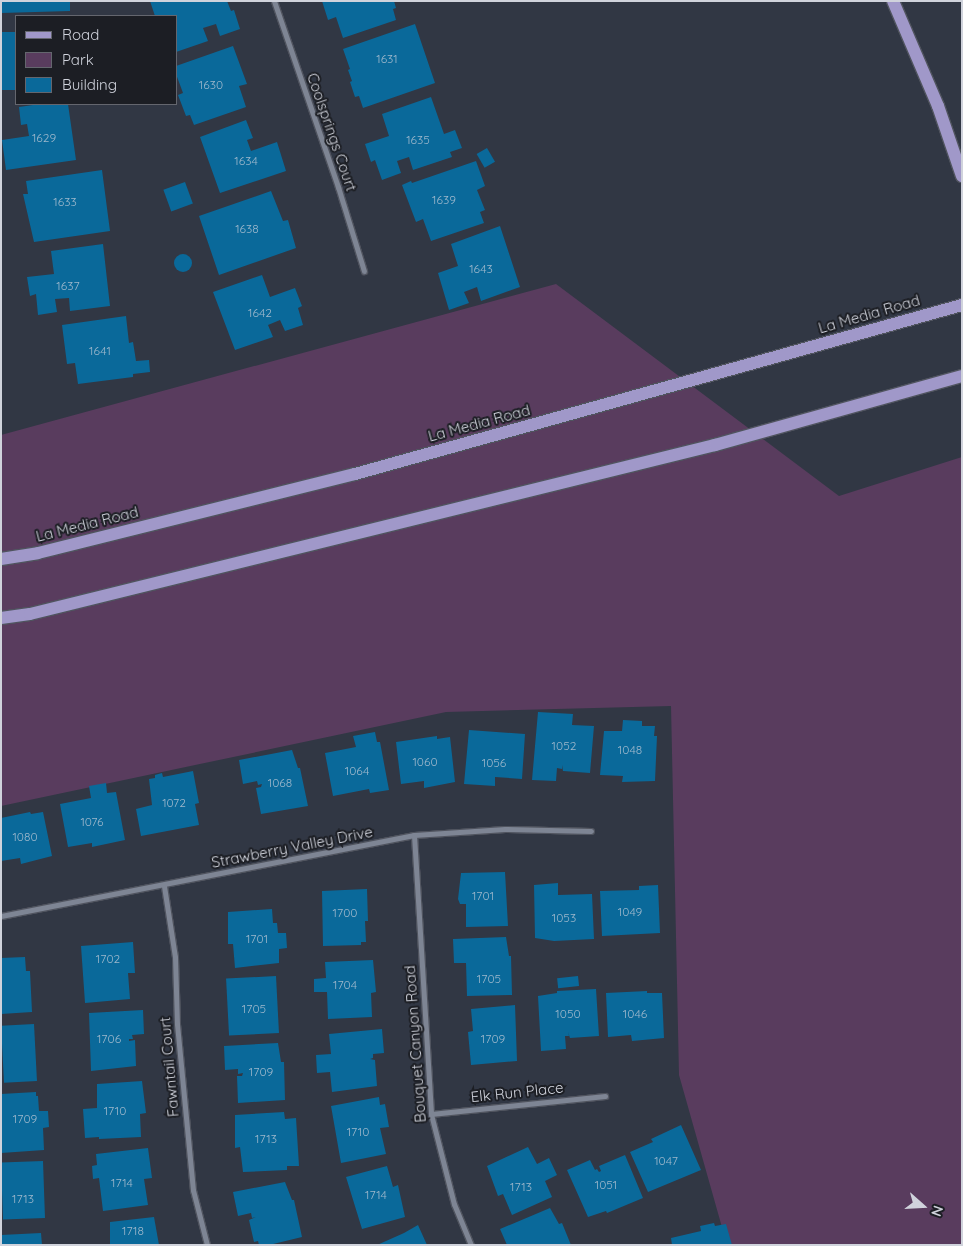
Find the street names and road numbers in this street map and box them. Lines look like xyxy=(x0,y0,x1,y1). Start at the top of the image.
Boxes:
street label: Coolsprings Court xyxy=(303,71,361,193)
street label: La Media Road xyxy=(816,291,922,337)
street label: La Media Road xyxy=(426,401,532,445)
street label: La Media Road xyxy=(34,503,140,545)
street label: Strawberry Valley Drive xyxy=(210,823,374,871)
street label: Bouquet Canyon Road xyxy=(401,965,429,1123)
street label: Fawntail Court xyxy=(156,1016,182,1118)
street label: Elk Run Place xyxy=(470,1078,564,1106)

